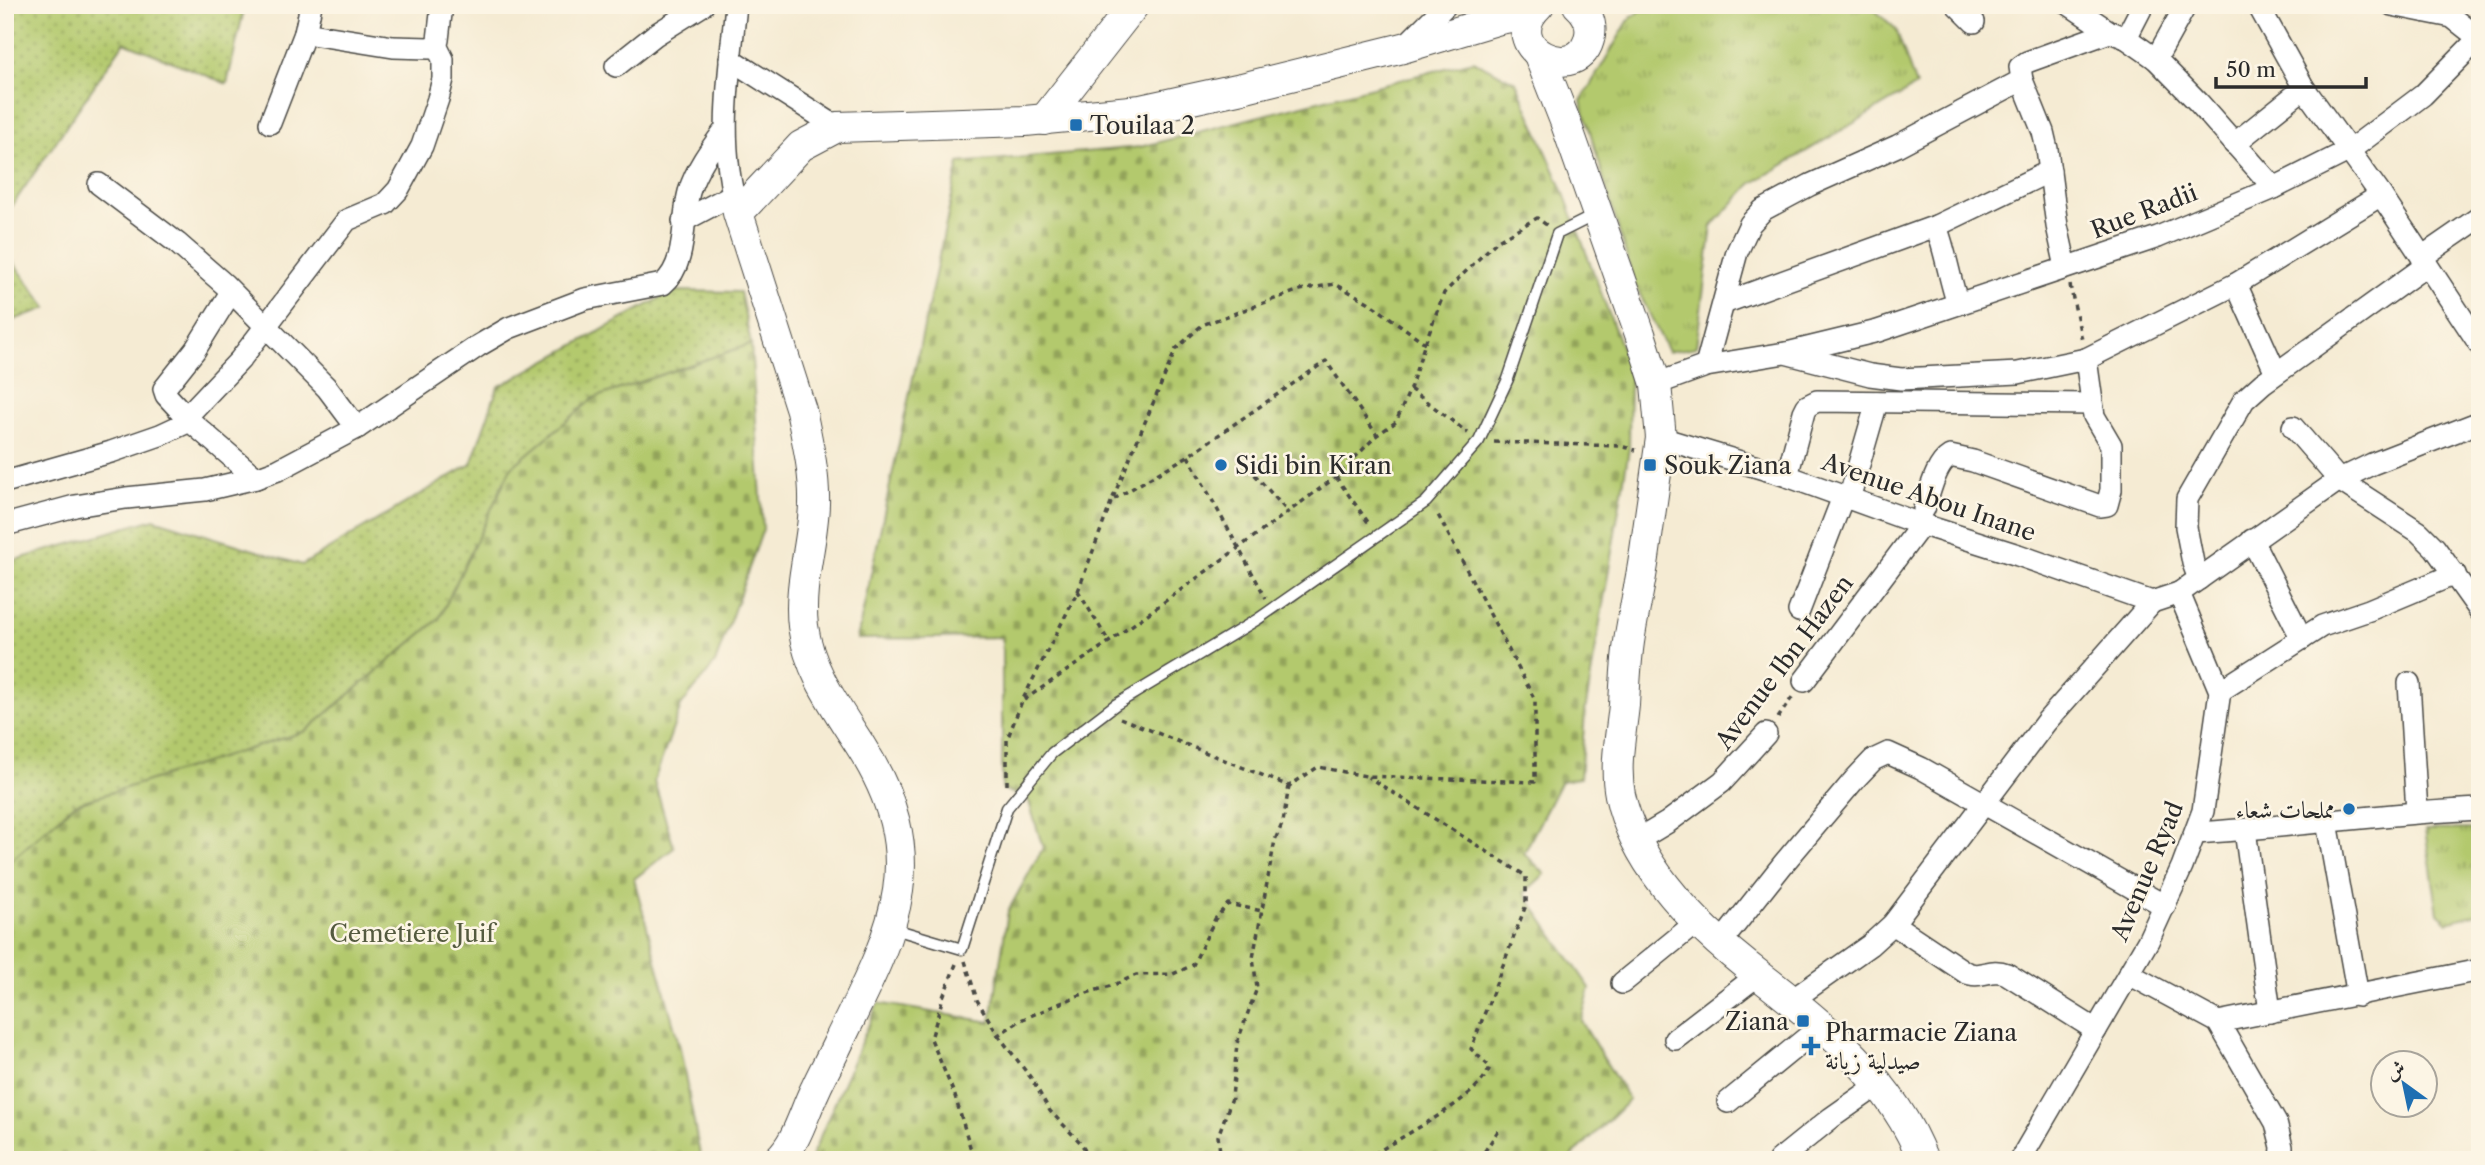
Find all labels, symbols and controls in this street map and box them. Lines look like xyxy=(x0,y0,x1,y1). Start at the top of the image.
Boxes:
scale bar xyxy=(2216,46,2366,90)
text: 50 m xyxy=(2226,57,2276,82)
place label: Touilaa 2 xyxy=(1090,111,1195,140)
marker: Touilaa 2 xyxy=(1068,117,1084,133)
street label: Rue Radii xyxy=(2087,177,2201,245)
street label: Avenue Abou Inane xyxy=(1817,446,2040,547)
place label: Sidi bin Kiran xyxy=(1235,451,1392,480)
place label: Souk Ziana xyxy=(1664,451,1792,480)
marker: Sidi bin Kiran xyxy=(1213,457,1229,473)
marker: Souk Ziana xyxy=(1642,457,1658,473)
street label: Avenue Ibn Hazen xyxy=(1708,569,1859,756)
place label: مملحات شعاء xyxy=(2235,795,2335,824)
street label: Avenue Ryad xyxy=(2104,797,2189,946)
marker: مملحات شعاء xyxy=(2341,801,2357,817)
park label: Cemetiere Juif xyxy=(329,919,497,948)
place label: Ziana xyxy=(1725,1007,1789,1036)
marker: Ziana xyxy=(1795,1013,1811,1029)
place label: Pharmacie Ziana صيدلية زيانة xyxy=(1825,1018,2018,1076)
marker: Pharmacie Ziana صيدلية زيانة xyxy=(1803,1038,1819,1054)
north arrow xyxy=(2370,1050,2440,1120)
text: ش xyxy=(2381,1055,2409,1085)

